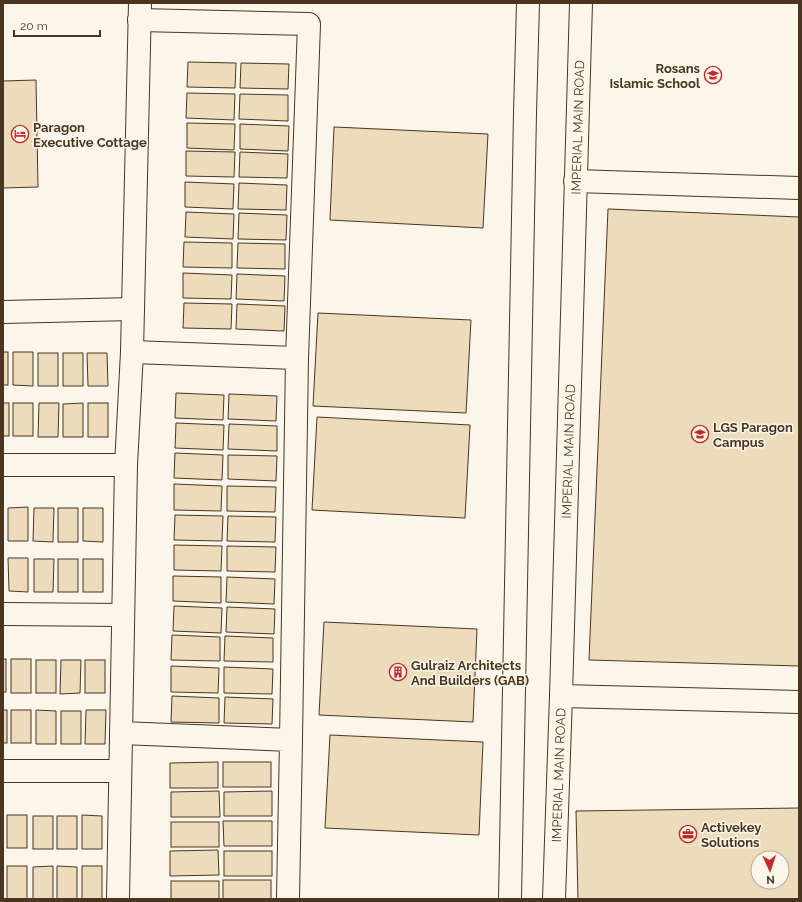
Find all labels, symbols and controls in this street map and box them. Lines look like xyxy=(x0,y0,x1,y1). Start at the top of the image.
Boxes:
scale bar xyxy=(14,12,100,38)
text: 20 m xyxy=(20,19,48,33)
street label: IMPERIAL MAIN ROAD xyxy=(568,60,587,195)
place label: Rosans Islamic School xyxy=(609,61,701,91)
school or university icon: Rosans Islamic School xyxy=(703,65,723,85)
place label: Paragon Executive Cottage xyxy=(33,120,147,150)
hotel icon: Paragon Executive Cottage xyxy=(10,124,30,144)
street label: IMPERIAL MAIN ROAD xyxy=(559,384,578,519)
place label: LGS Paragon Campus xyxy=(713,420,793,450)
school or university icon: LGS Paragon Campus xyxy=(690,424,710,444)
place label: Gulraiz Architects And Builders (GAB) xyxy=(411,658,529,688)
building icon: Gulraiz Architects And Builders (GAB) xyxy=(388,662,408,682)
street label: IMPERIAL MAIN ROAD xyxy=(549,708,569,843)
place label: Activekey Solutions xyxy=(701,820,762,850)
office icon: Activekey Solutions xyxy=(678,824,698,844)
north arrow xyxy=(750,850,790,890)
text: N xyxy=(766,873,775,886)

